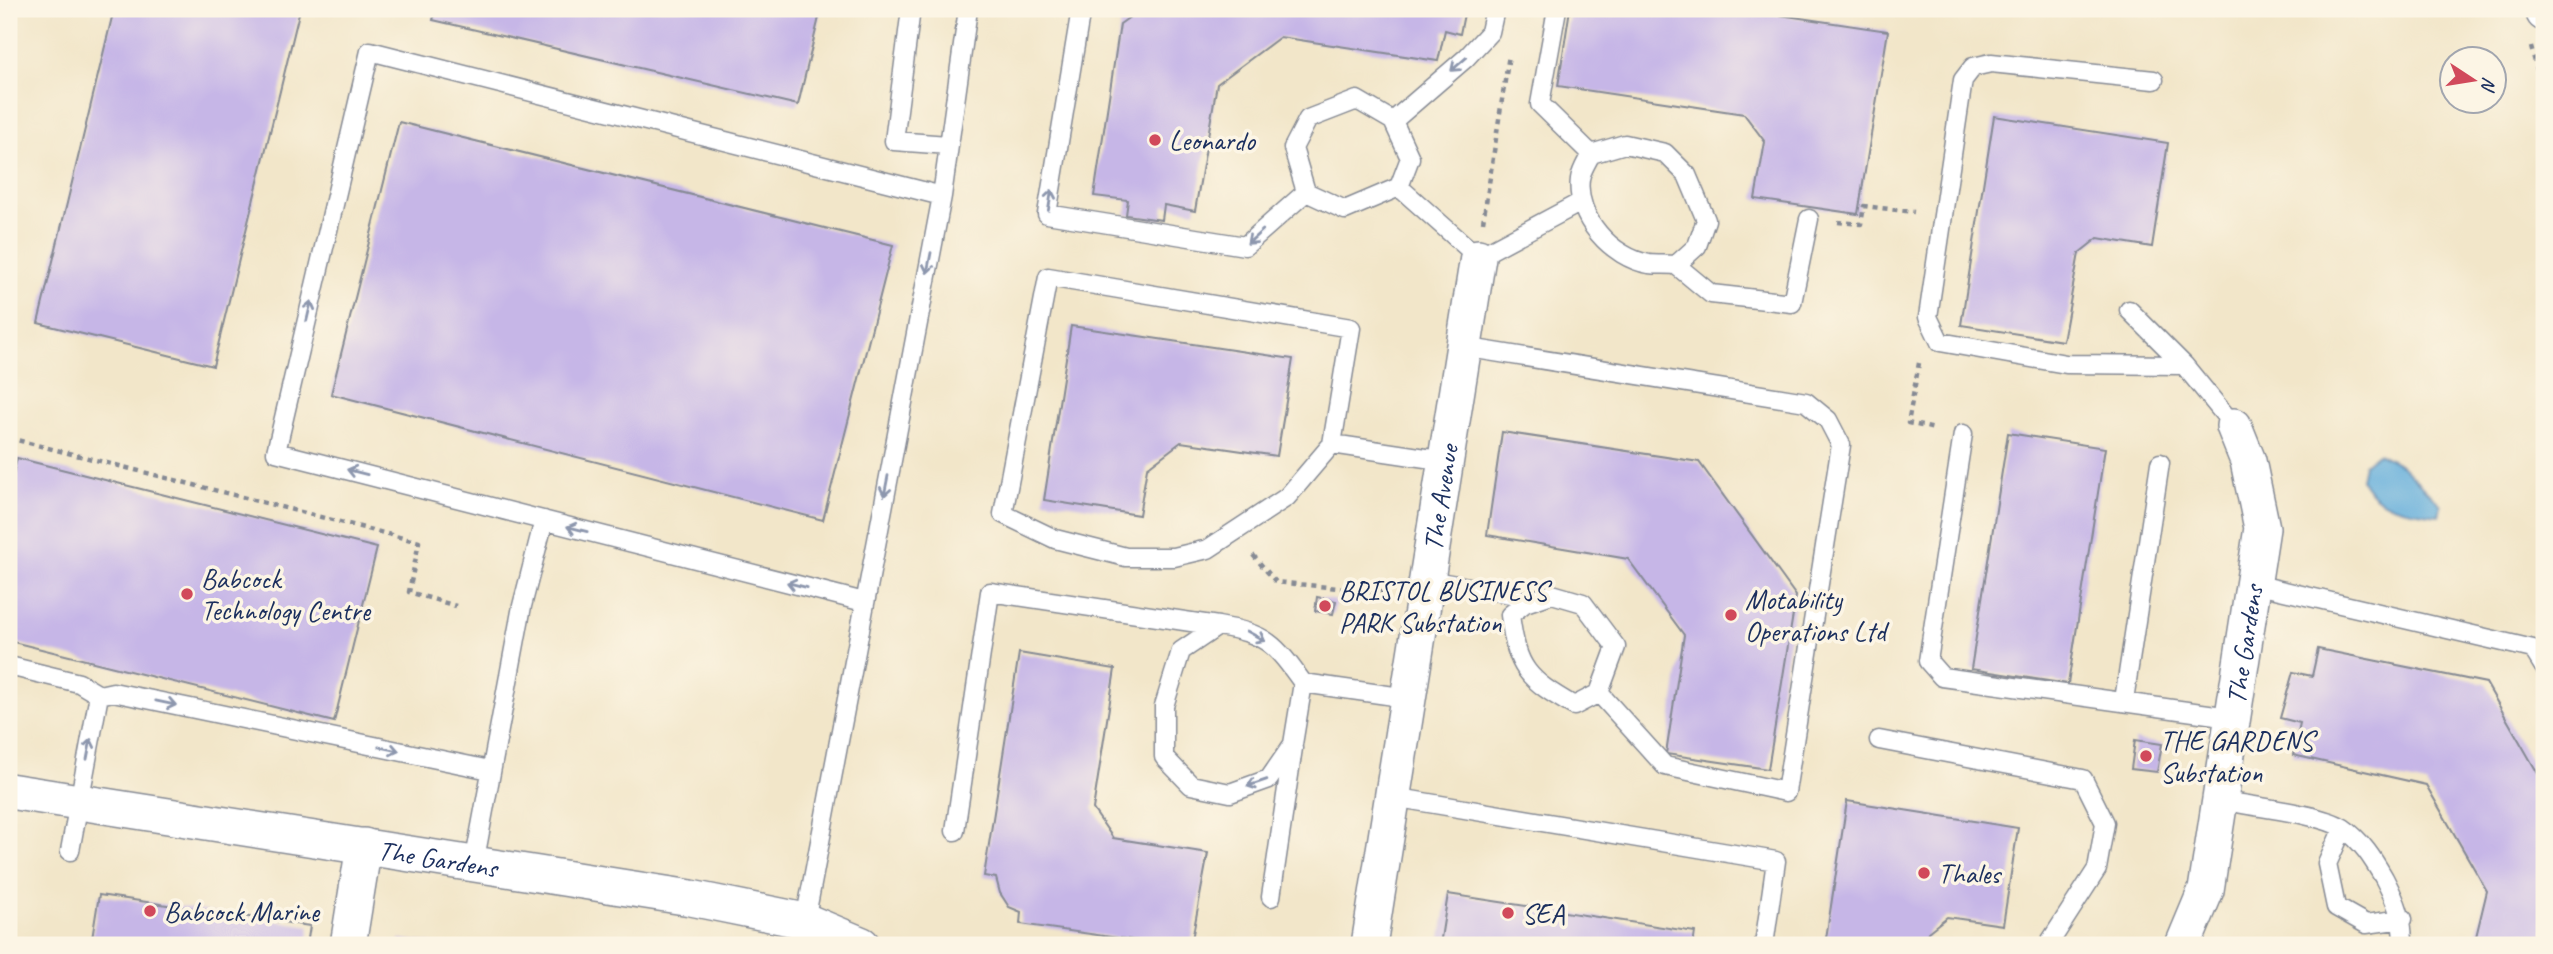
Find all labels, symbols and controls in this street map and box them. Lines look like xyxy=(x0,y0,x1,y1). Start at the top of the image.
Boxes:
north arrow xyxy=(2438,46,2508,116)
one-way arrow xyxy=(1450,56,1468,72)
text: N xyxy=(2475,75,2502,95)
place label: Leonardo xyxy=(1169,123,1257,158)
marker: Leonardo xyxy=(1147,132,1163,148)
one-way arrow xyxy=(1044,189,1057,212)
one-way arrow xyxy=(1247,229,1264,246)
one-way arrow xyxy=(922,251,935,274)
one-way arrow xyxy=(303,300,316,323)
street label: The Avenue xyxy=(1415,440,1466,553)
one-way arrow xyxy=(346,465,369,478)
one-way arrow xyxy=(879,474,892,497)
one-way arrow xyxy=(566,522,589,535)
place label: Babcock Technology Centre xyxy=(201,561,372,628)
place label: BRISTOL BUSINESS PARK Substation xyxy=(1339,573,1553,640)
one-way arrow xyxy=(787,578,809,591)
street label: The Gardens xyxy=(2218,580,2271,707)
place label: Motability Operations Ltd xyxy=(1745,582,1890,649)
marker: Babcock Technology Centre xyxy=(179,586,195,602)
marker: BRISTOL BUSINESS PARK Substation xyxy=(1317,598,1333,614)
marker: Motability Operations Ltd xyxy=(1723,607,1739,623)
one-way arrow xyxy=(1246,629,1266,643)
one-way arrow xyxy=(154,696,177,710)
place label: THE GARDENS Substation xyxy=(2160,723,2318,790)
one-way arrow xyxy=(83,738,96,761)
one-way arrow xyxy=(377,742,400,756)
marker: THE GARDENS Substation xyxy=(2138,748,2154,764)
one-way arrow xyxy=(1246,778,1268,790)
street label: The Gardens xyxy=(376,832,502,886)
place label: Thales xyxy=(1938,856,2002,891)
marker: Thales xyxy=(1916,865,1932,881)
place label: Babcock Marine xyxy=(164,894,321,929)
place label: SEA xyxy=(1522,896,1565,931)
marker: Babcock Marine xyxy=(142,903,158,919)
marker: SEA xyxy=(1500,905,1516,921)

